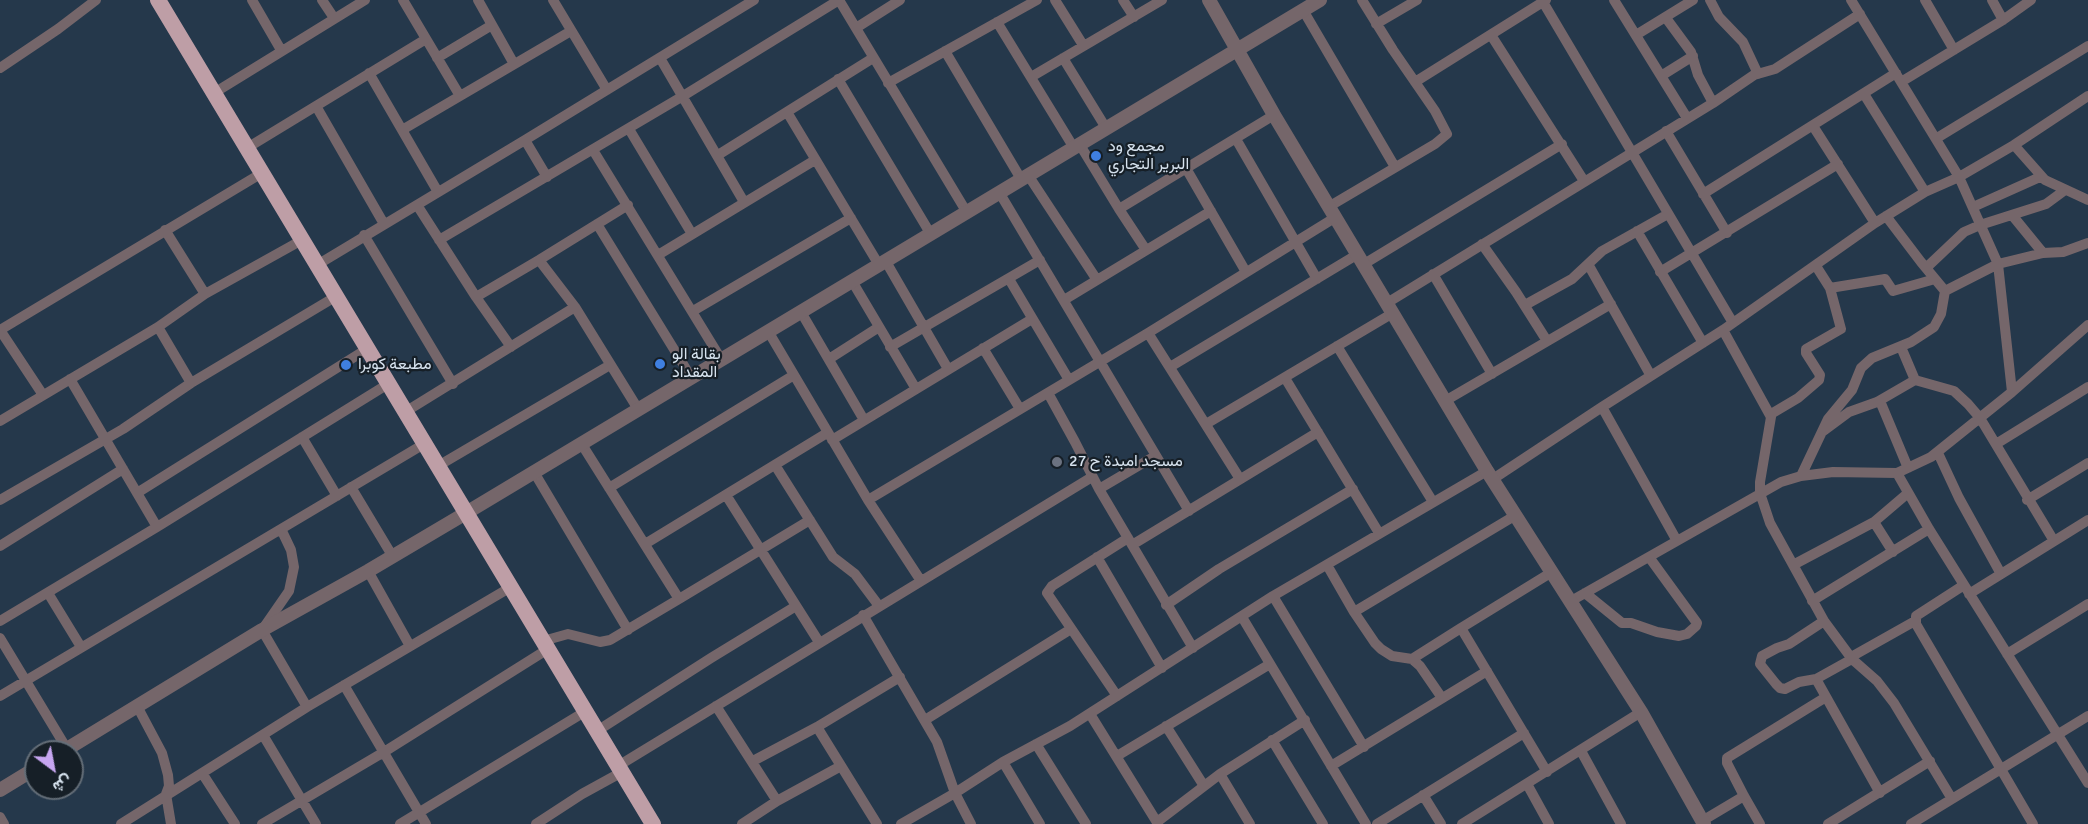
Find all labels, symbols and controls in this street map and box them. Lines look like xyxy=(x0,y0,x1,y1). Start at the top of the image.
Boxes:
place label: مجمع ود البرير التجاري xyxy=(1108,137,1189,175)
marker: مجمع ود البرير التجاري xyxy=(1089,149,1103,163)
place label: بقالة الو المقداد xyxy=(672,345,721,383)
place label: مطبعة كوبرا xyxy=(358,355,432,375)
marker: بقالة الو المقداد xyxy=(653,357,667,371)
marker: مطبعة كوبرا xyxy=(339,358,353,372)
place label: مسجد امبدة ح 27 xyxy=(1069,452,1183,472)
marker: مسجد امبدة ح 27 xyxy=(1050,455,1064,469)
north arrow xyxy=(24,740,84,800)
text: ش xyxy=(49,770,76,797)

